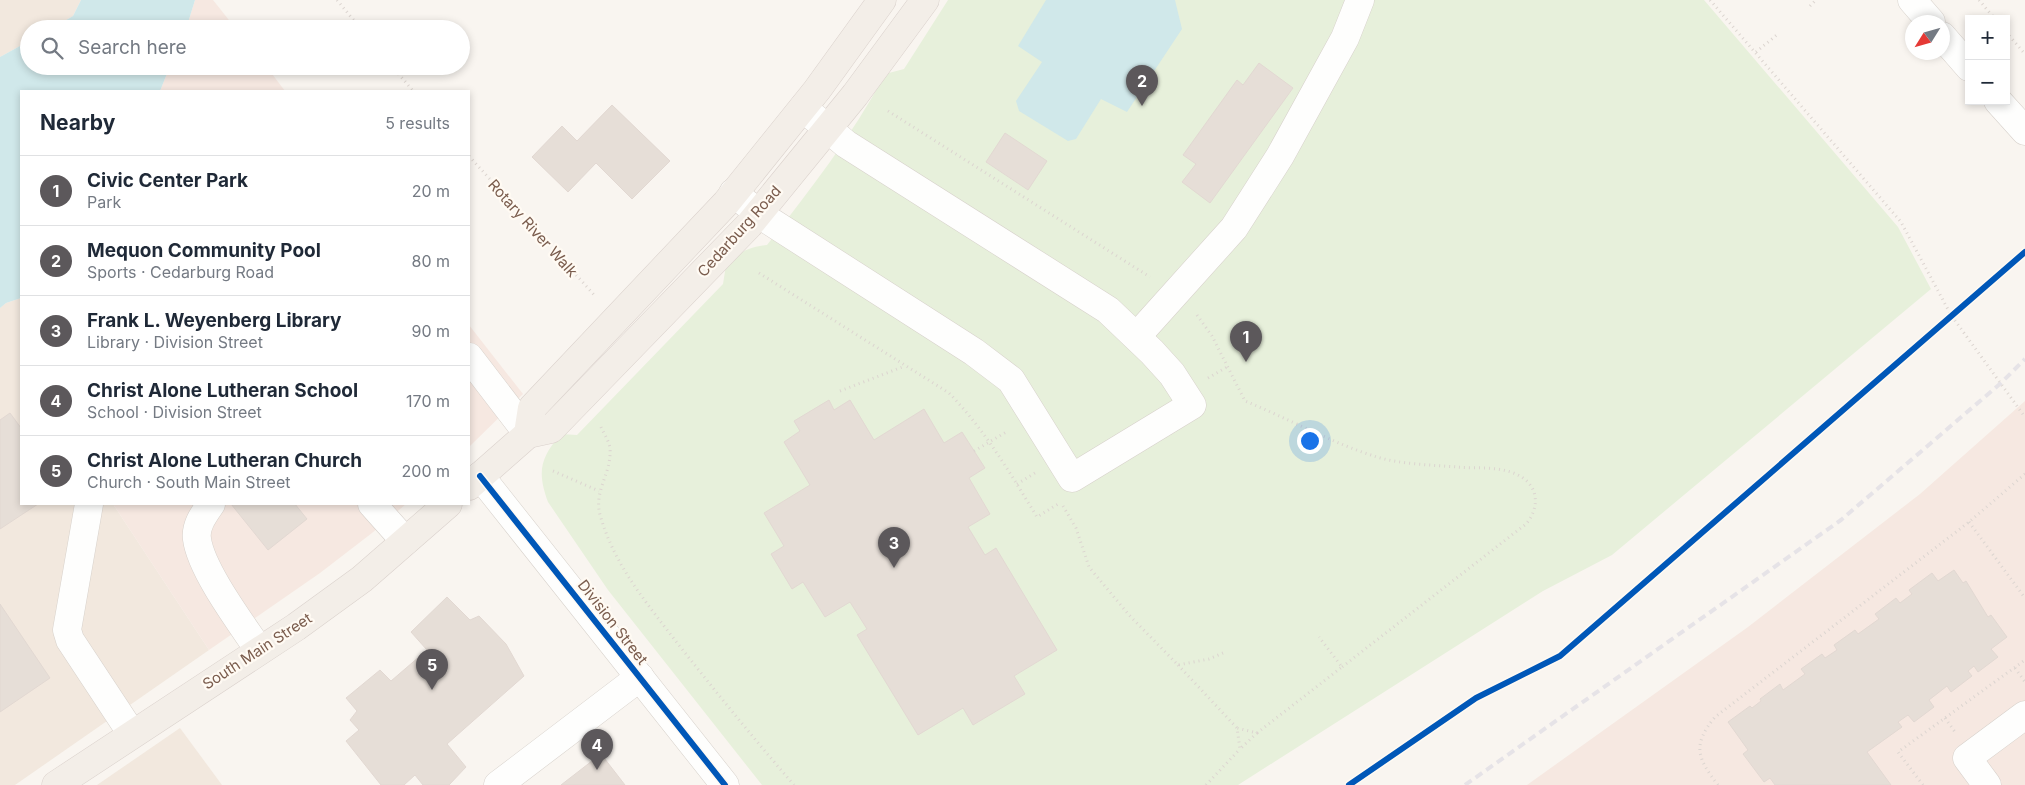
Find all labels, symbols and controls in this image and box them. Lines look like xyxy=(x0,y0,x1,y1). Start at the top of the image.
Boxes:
north arrow xyxy=(1905,15,1950,60)
map controls xyxy=(1965,15,2010,105)
button: + xyxy=(1965,15,2010,60)
search box xyxy=(20,20,470,75)
icon: search xyxy=(38,34,66,62)
text: Search here xyxy=(78,36,187,59)
button: − xyxy=(1965,60,2010,105)
pin: 2 xyxy=(1126,65,1158,106)
text: Nearby xyxy=(40,110,115,135)
text: 5 results xyxy=(385,113,450,133)
text: Civic Center Park xyxy=(87,169,248,192)
street label: Rotary River Walk xyxy=(484,175,582,281)
text: 1 xyxy=(53,181,59,201)
text: 20 m xyxy=(412,181,450,201)
street label: Cedarburg Road xyxy=(693,181,785,281)
text: Park xyxy=(87,192,121,212)
text: Mequon Community Pool xyxy=(87,239,321,262)
text: 2 xyxy=(51,251,61,271)
text: 80 m xyxy=(411,251,450,271)
text: Sports · Cedarburg Road xyxy=(87,262,274,282)
text: Frank L. Weyenberg Library xyxy=(87,309,342,332)
text: 3 xyxy=(51,321,61,341)
text: 90 m xyxy=(411,321,450,341)
pin: 1 xyxy=(1230,321,1262,362)
text: Library · Division Street xyxy=(87,332,263,352)
text: Christ Alone Lutheran School xyxy=(87,379,358,402)
text: 4 xyxy=(51,391,61,411)
text: 170 m xyxy=(406,391,450,411)
text: School · Division Street xyxy=(87,402,262,422)
your location xyxy=(1297,428,1323,454)
text: Christ Alone Lutheran Church xyxy=(87,449,362,472)
text: 5 xyxy=(51,461,61,481)
text: 200 m xyxy=(402,461,450,481)
text: Church · South Main Street xyxy=(87,472,291,492)
pin: 3 xyxy=(878,527,910,568)
street label: Division Street xyxy=(574,576,652,668)
street label: South Main Street xyxy=(199,609,315,693)
pin: 5 xyxy=(416,649,448,690)
pin: 4 xyxy=(581,729,613,770)

